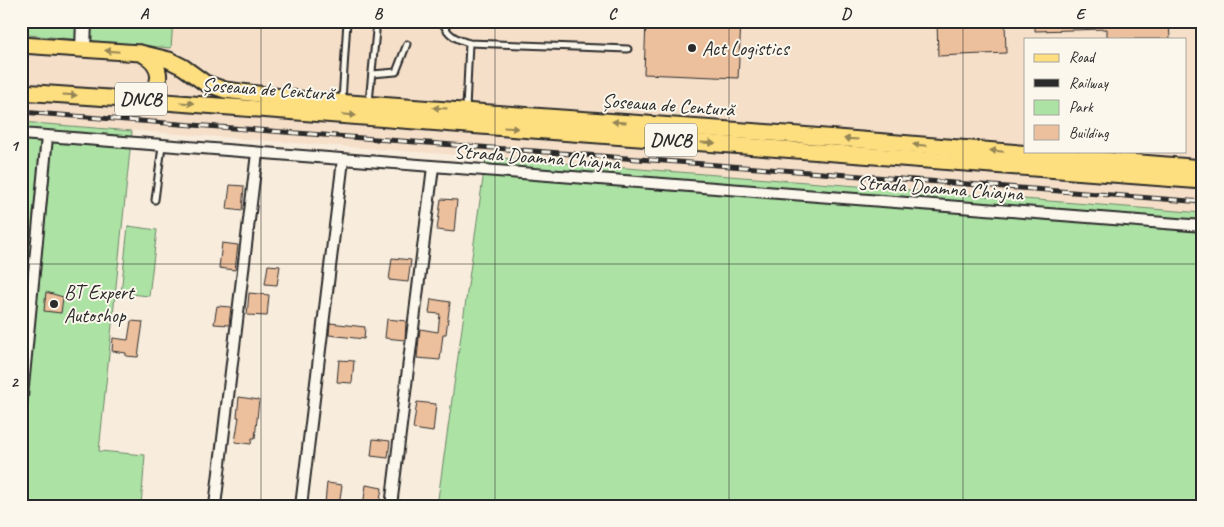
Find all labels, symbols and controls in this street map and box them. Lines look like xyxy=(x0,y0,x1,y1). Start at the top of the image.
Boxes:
text: A xyxy=(140,4,150,24)
text: B xyxy=(374,4,384,24)
text: C xyxy=(608,4,618,24)
text: D xyxy=(841,4,852,24)
text: E xyxy=(1076,4,1087,24)
place label: Act Logistics xyxy=(702,36,791,61)
legend xyxy=(1024,38,1186,152)
marker: Act Logistics xyxy=(686,42,698,54)
one-way arrow xyxy=(104,47,120,55)
text: Road xyxy=(1069,48,1096,67)
street label: Șoseaua de Centură xyxy=(201,72,337,106)
text: Railway xyxy=(1069,74,1110,93)
road number: DNCB xyxy=(115,82,167,116)
street label: Șoseaua de Centură xyxy=(601,88,737,122)
one-way arrow xyxy=(62,92,78,100)
text: Park xyxy=(1069,98,1094,117)
one-way arrow xyxy=(180,99,196,107)
one-way arrow xyxy=(431,104,447,112)
one-way arrow xyxy=(342,112,358,120)
one-way arrow xyxy=(611,117,627,125)
one-way arrow xyxy=(504,124,520,132)
road number: DNCB xyxy=(645,124,697,156)
text: Building xyxy=(1069,124,1109,143)
one-way arrow xyxy=(843,135,859,143)
text: 1 xyxy=(10,136,19,156)
street label: Strada Doamna Chiajna xyxy=(453,139,623,175)
one-way arrow xyxy=(701,139,717,147)
one-way arrow xyxy=(912,140,928,148)
one-way arrow xyxy=(989,147,1005,155)
street label: Strada Doamna Chiajna xyxy=(856,170,1026,206)
place label: BT Expert Autoshop xyxy=(64,280,136,328)
marker: BT Expert Autoshop xyxy=(48,298,60,310)
text: 2 xyxy=(10,372,19,392)

